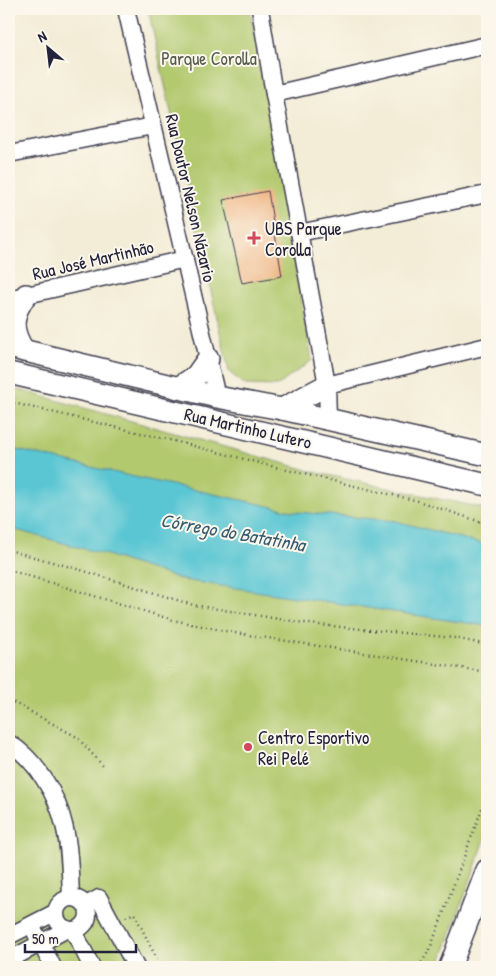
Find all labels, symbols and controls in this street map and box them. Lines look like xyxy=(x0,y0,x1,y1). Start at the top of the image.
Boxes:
north arrow xyxy=(22,22,72,72)
text: N xyxy=(34,26,50,46)
park label: Parque Corolla xyxy=(161,46,257,71)
street label: Rua Doutor Nelson Názario xyxy=(160,112,222,284)
place label: UBS Parque Corolla xyxy=(265,216,342,262)
marker: UBS Parque Corolla xyxy=(247,231,261,245)
street label: Rua José Martinhão xyxy=(30,234,156,286)
street label: Rua Martinho Lutero xyxy=(182,401,314,455)
water label: Córrego do Batatinha xyxy=(159,507,310,558)
place label: Centro Esportivo Rei Pelé xyxy=(258,725,369,771)
marker: Centro Esportivo Rei Pelé xyxy=(242,741,254,753)
scale bar xyxy=(25,921,136,953)
text: 50 m xyxy=(32,928,59,949)

